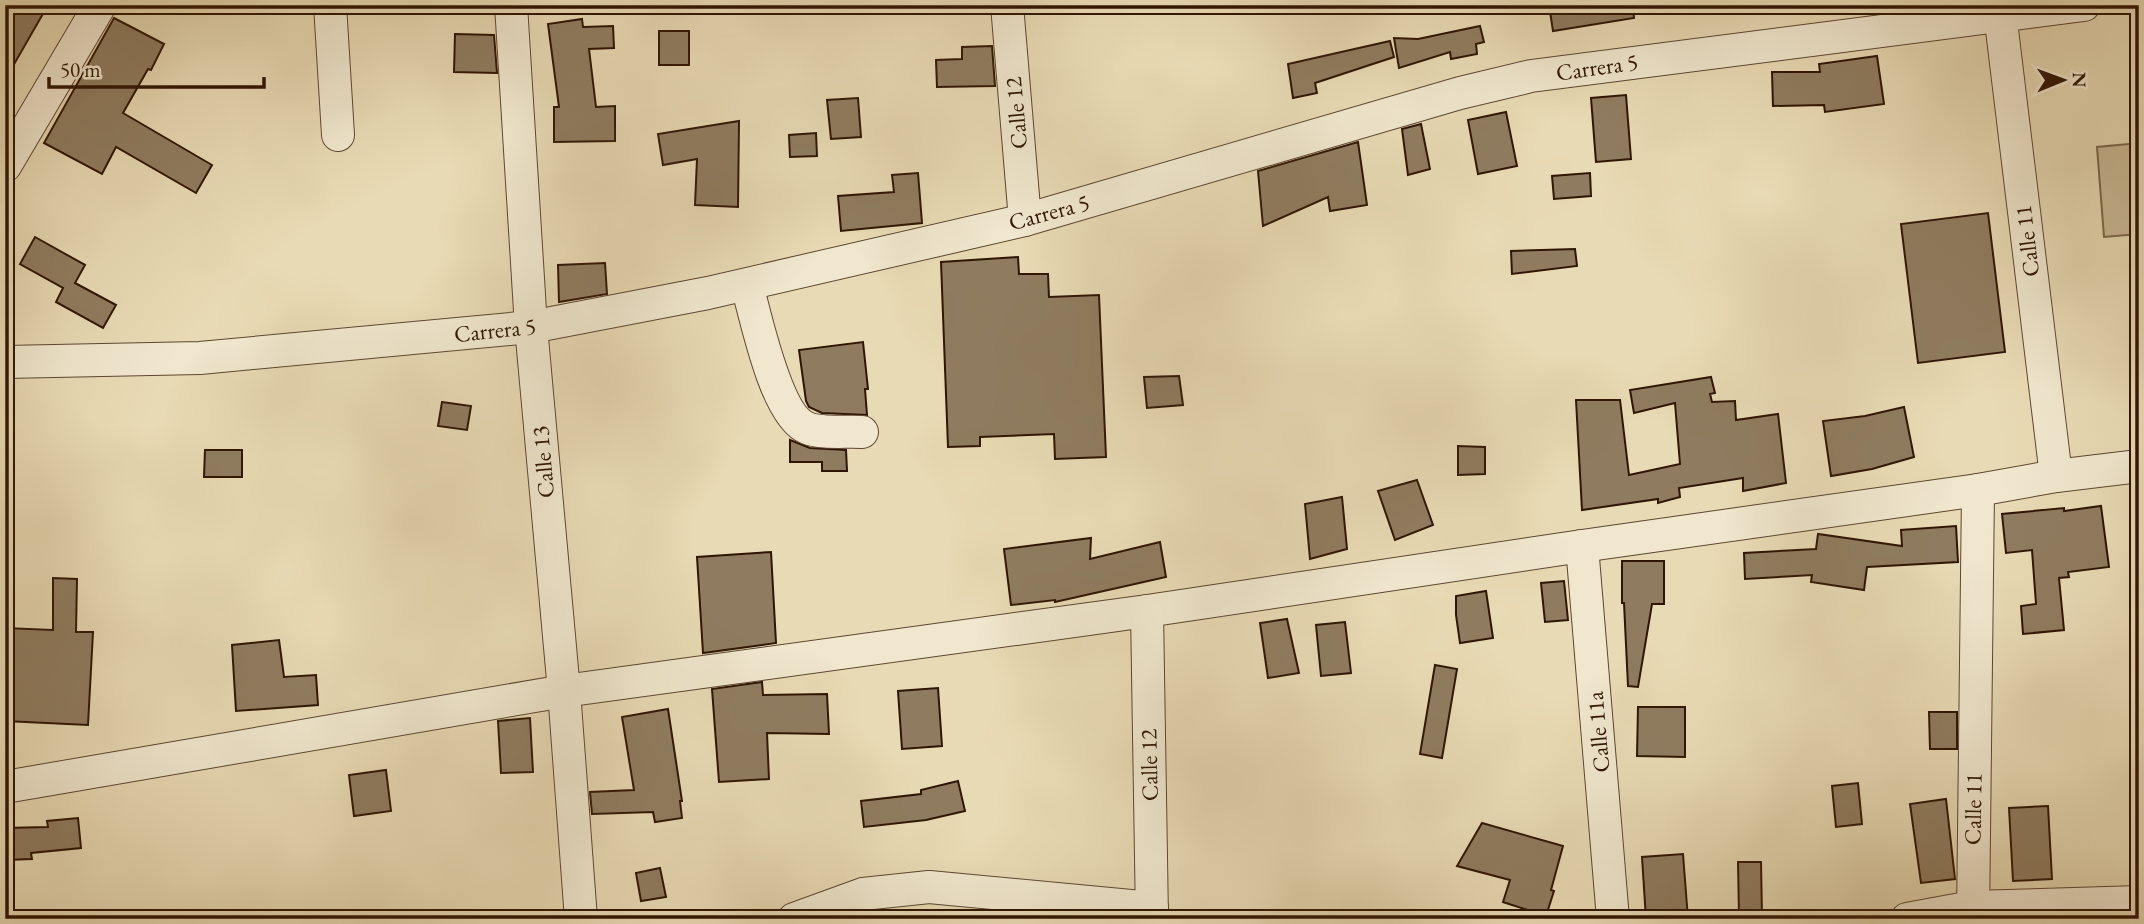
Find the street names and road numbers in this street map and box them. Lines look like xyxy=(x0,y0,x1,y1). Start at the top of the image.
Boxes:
street label: Carrera 5 xyxy=(1554,46,1640,88)
street label: Calle 12 xyxy=(998,76,1034,150)
street label: Carrera 5 xyxy=(1005,187,1093,237)
street label: Calle 11 xyxy=(2008,203,2046,279)
street label: Carrera 5 xyxy=(452,311,538,349)
street label: Calle 13 xyxy=(525,425,561,499)
street label: Calle 11a xyxy=(1579,689,1616,774)
street label: Calle 12 xyxy=(1133,729,1165,801)
street label: Calle 11 xyxy=(1957,773,1989,845)

